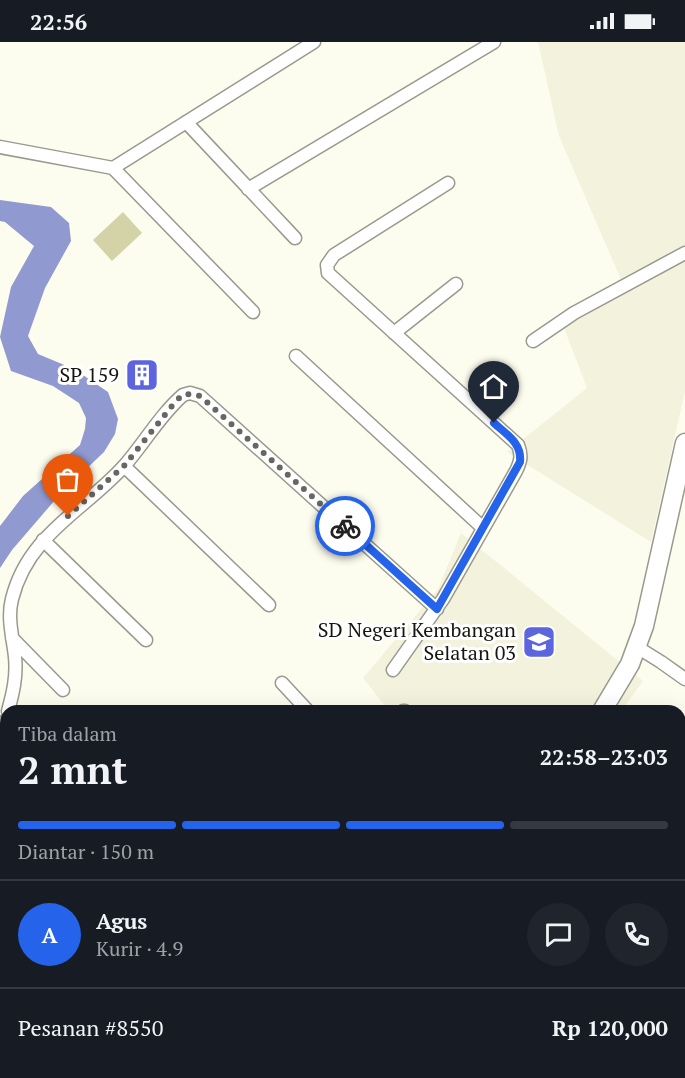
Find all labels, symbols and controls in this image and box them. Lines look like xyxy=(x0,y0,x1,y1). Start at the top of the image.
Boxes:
text: 22:56 xyxy=(30,7,87,36)
building icon: SP 159 xyxy=(124,357,160,393)
place label: SP 159 xyxy=(60,361,119,388)
pin xyxy=(468,361,519,423)
icon: home xyxy=(477,370,510,403)
pin xyxy=(42,454,93,516)
icon: bag xyxy=(51,463,84,496)
courier xyxy=(315,496,375,556)
icon: bike xyxy=(329,510,362,543)
place label: SD Negeri Kembangan Selatan 03 xyxy=(318,616,516,666)
school or university icon: SD Negeri Kembangan Selatan 03 xyxy=(521,624,557,660)
text: Tiba dalam xyxy=(18,720,117,747)
text: 22:58–23:03 xyxy=(540,742,668,771)
text: 2 mnt xyxy=(18,743,127,795)
text: Diantar · 150 m xyxy=(18,838,154,865)
button: chat xyxy=(527,903,590,966)
button: phone xyxy=(605,903,668,966)
text: Agus xyxy=(96,906,147,935)
text: A xyxy=(41,920,58,949)
text: Kurir · 4.9 xyxy=(96,935,183,962)
text: Pesanan #8550 xyxy=(18,1013,163,1042)
text: Rp 120,000 xyxy=(552,1013,668,1042)

